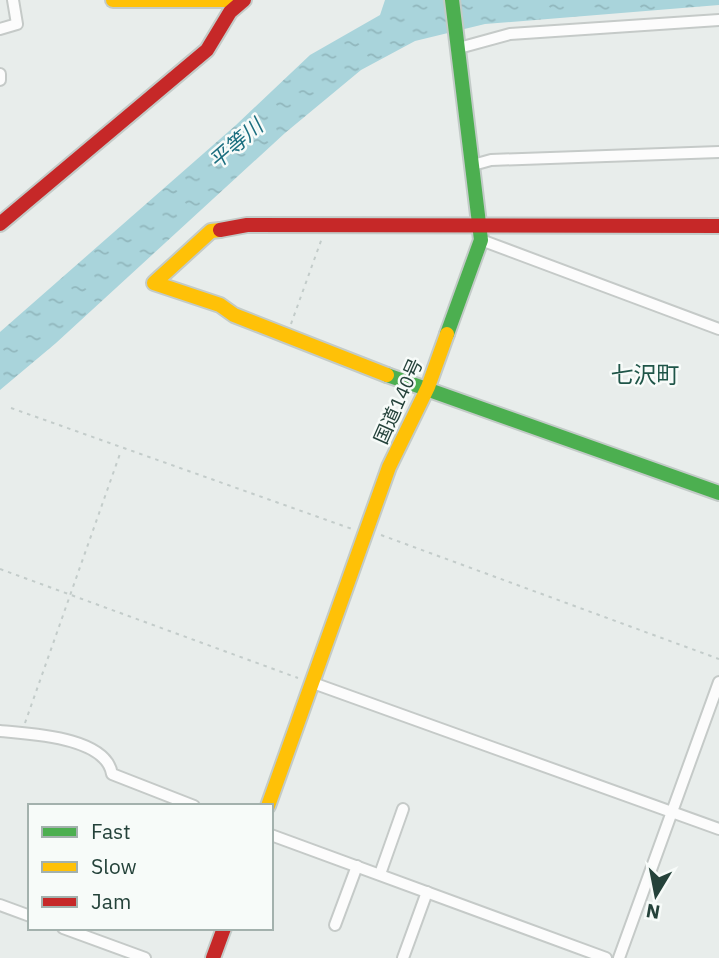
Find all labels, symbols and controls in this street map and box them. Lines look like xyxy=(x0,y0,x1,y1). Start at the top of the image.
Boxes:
water label: 平等川 xyxy=(202,111,270,174)
street label: 国道140号 xyxy=(368,354,428,448)
district label: 七沢町 xyxy=(611,359,680,389)
legend xyxy=(28,804,273,930)
text: Fast xyxy=(91,817,131,845)
text: Slow xyxy=(91,852,137,880)
north arrow xyxy=(621,860,691,930)
text: Jam xyxy=(91,887,131,915)
text: N xyxy=(644,899,662,925)

